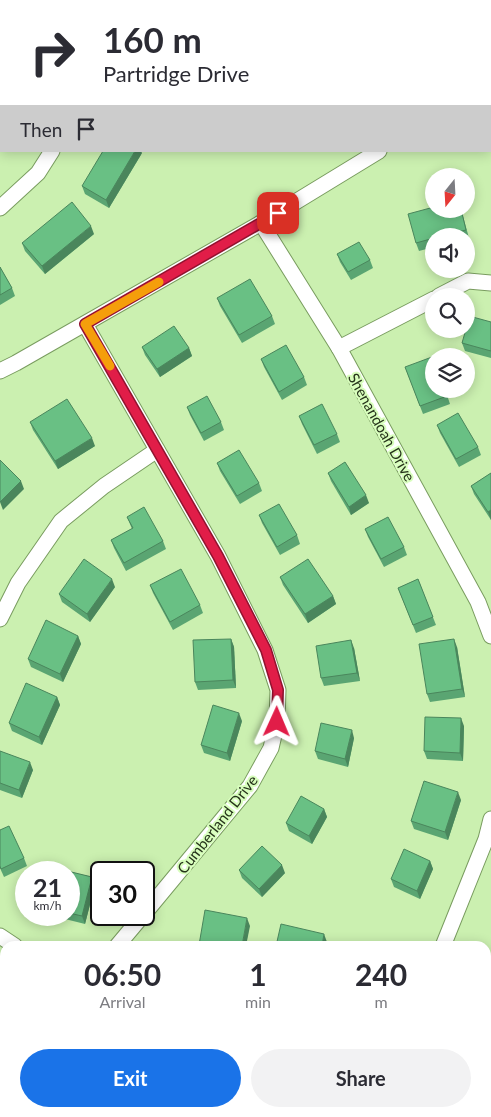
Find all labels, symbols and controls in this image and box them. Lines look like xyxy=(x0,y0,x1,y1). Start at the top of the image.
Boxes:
text: 160 m xyxy=(103,18,202,60)
icon: right xyxy=(20,20,85,85)
text: Partridge Drive xyxy=(103,60,249,87)
icon: arrive xyxy=(72,115,100,143)
text: Then xyxy=(20,118,62,141)
north arrow xyxy=(425,168,475,218)
map controls xyxy=(425,168,475,398)
pin xyxy=(257,192,299,234)
icon: arrive xyxy=(264,199,292,227)
button: sound xyxy=(425,228,475,278)
button: search xyxy=(425,288,475,338)
button: layers xyxy=(425,348,475,398)
street label: Shenandoah Drive xyxy=(345,370,419,484)
position arrow xyxy=(250,695,302,747)
street label: Cumberland Drive xyxy=(173,771,261,877)
speed limit sign: 30 xyxy=(90,861,155,926)
text: 21 xyxy=(33,872,62,902)
text: km/h xyxy=(33,898,62,913)
text: 06:50 xyxy=(84,956,161,992)
text: 1 xyxy=(249,956,267,992)
text: 240 xyxy=(355,956,407,992)
text: Arrival xyxy=(99,992,146,1011)
text: min xyxy=(245,992,271,1011)
text: m xyxy=(374,992,388,1011)
button: Exit xyxy=(20,1049,241,1107)
button: Share xyxy=(251,1049,471,1107)

